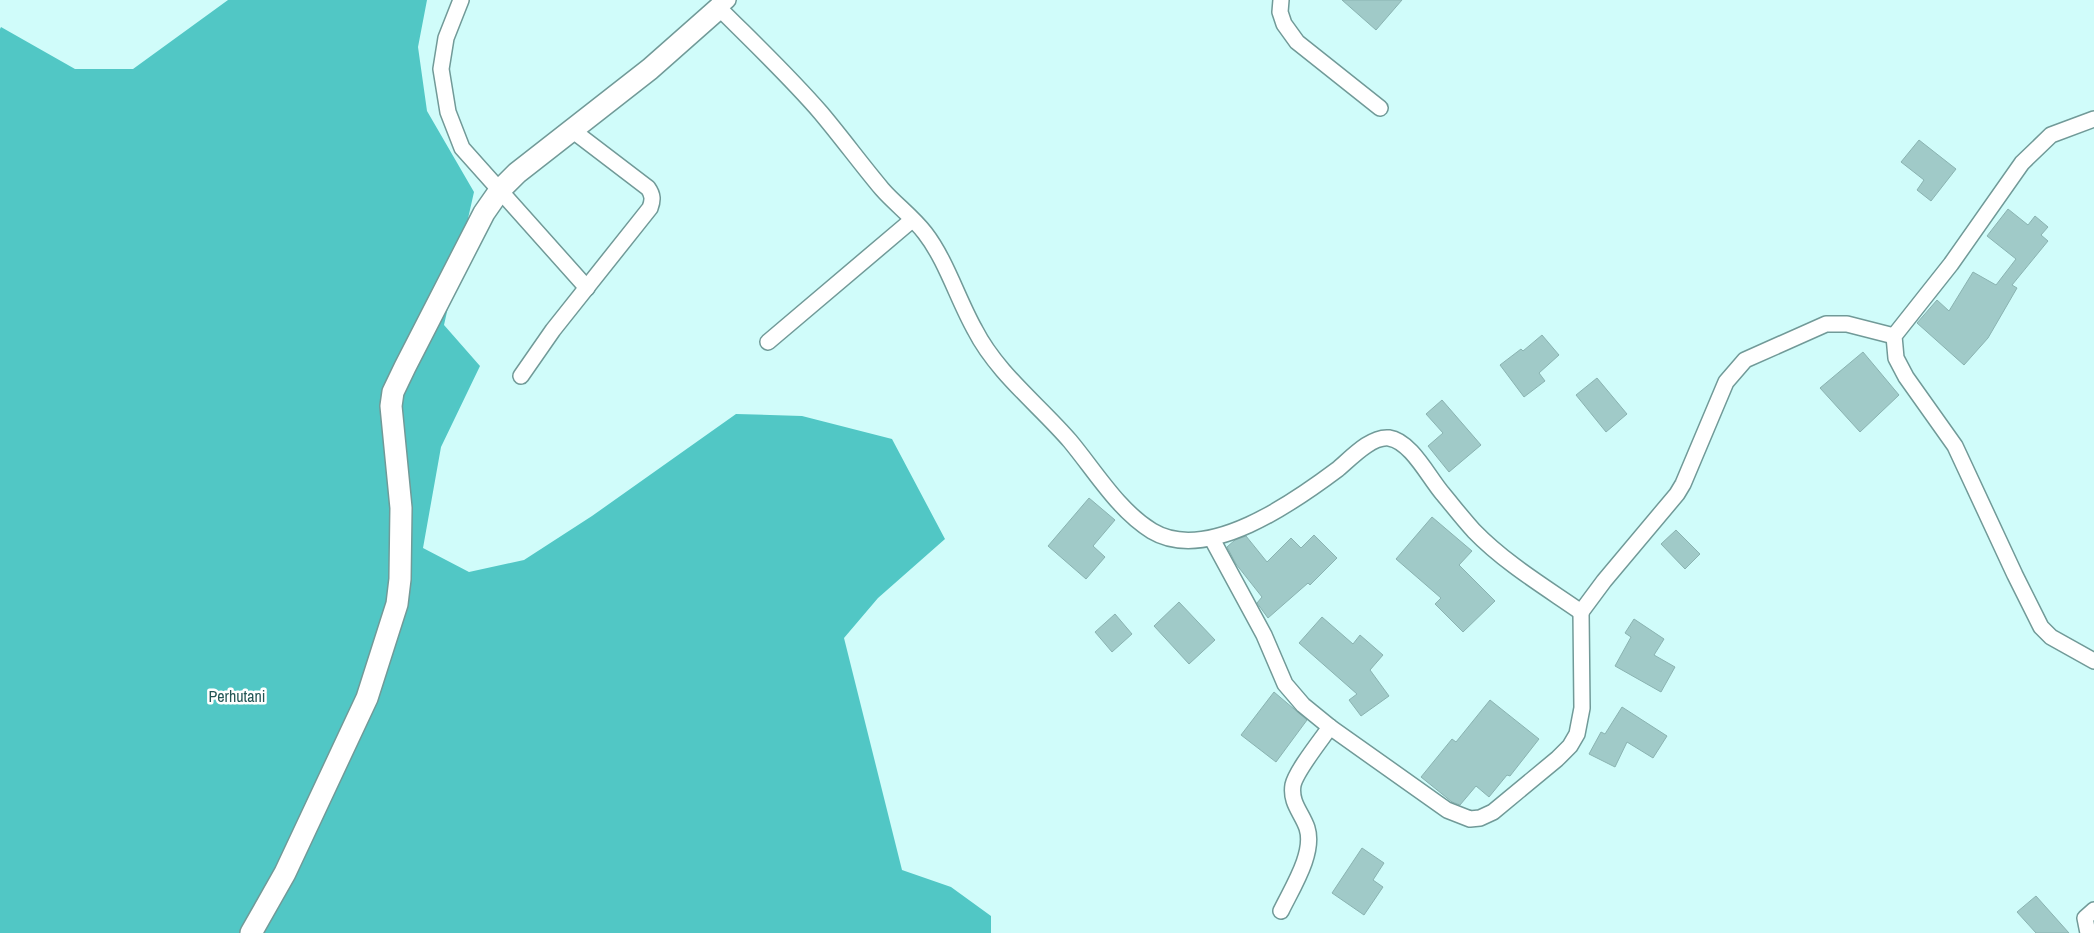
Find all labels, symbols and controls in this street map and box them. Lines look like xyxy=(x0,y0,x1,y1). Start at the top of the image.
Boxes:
park label: Perhutani xyxy=(209,685,265,707)

